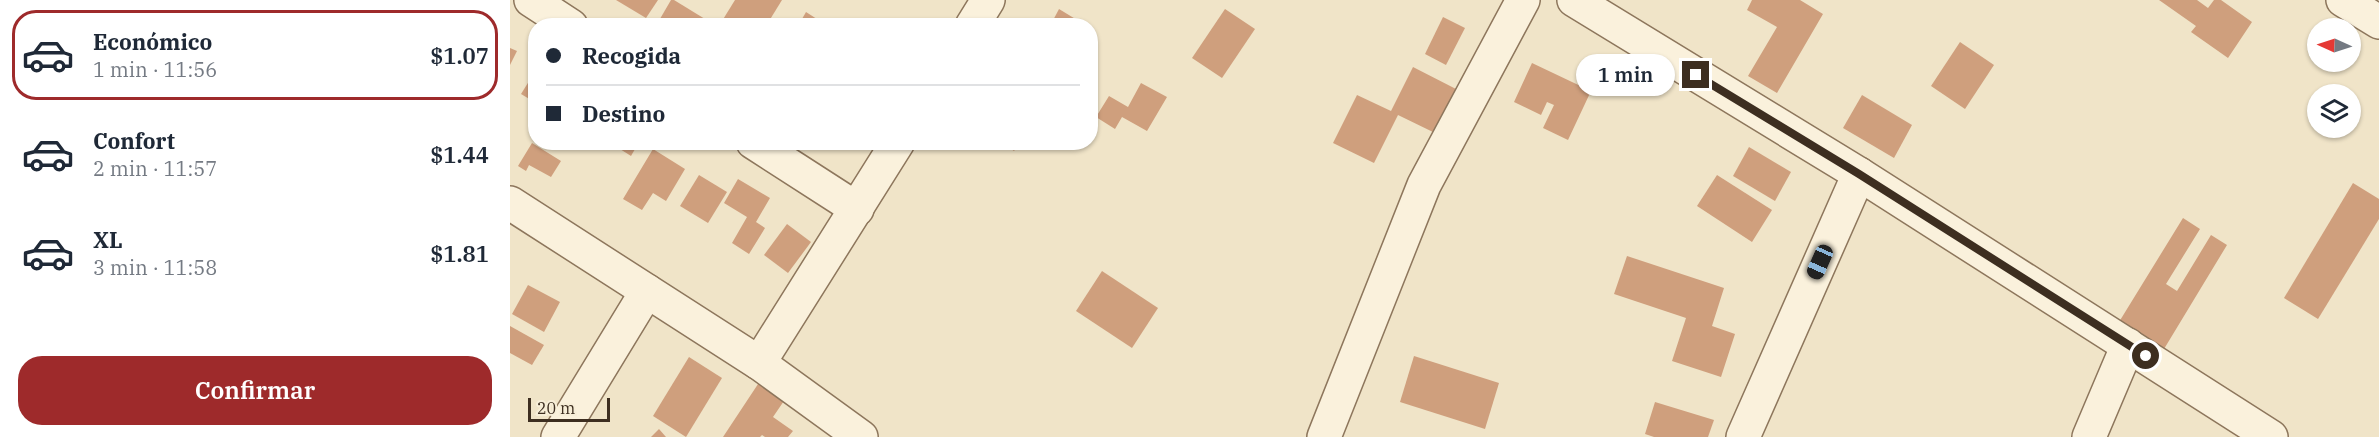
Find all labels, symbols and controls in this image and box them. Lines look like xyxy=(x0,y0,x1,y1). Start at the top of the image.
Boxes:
north arrow xyxy=(2307,18,2361,72)
map controls xyxy=(2307,18,2361,138)
text: Económico xyxy=(93,27,212,56)
icon: car xyxy=(21,28,75,82)
text: $1.07 xyxy=(430,41,489,70)
text: Recogida xyxy=(582,41,681,70)
callout: 1 min xyxy=(1576,54,1675,96)
text: 1 min · 11:56 xyxy=(93,56,217,83)
text: 1 min xyxy=(1598,61,1653,88)
route end xyxy=(1682,61,1709,88)
button: layers xyxy=(2307,84,2361,138)
text: Destino xyxy=(582,99,665,128)
text: Confort xyxy=(93,126,175,155)
icon: car xyxy=(21,127,75,181)
text: $1.44 xyxy=(430,140,489,169)
text: 2 min · 11:57 xyxy=(93,155,217,182)
text: XL xyxy=(93,225,123,254)
icon: car xyxy=(21,226,75,280)
text: $1.81 xyxy=(430,239,489,268)
car xyxy=(1804,242,1836,282)
text: 3 min · 11:58 xyxy=(93,254,217,281)
route start xyxy=(2132,342,2159,369)
button: Confirmar xyxy=(18,356,492,425)
scale bar xyxy=(528,395,610,422)
text: 20 m xyxy=(537,398,575,418)

